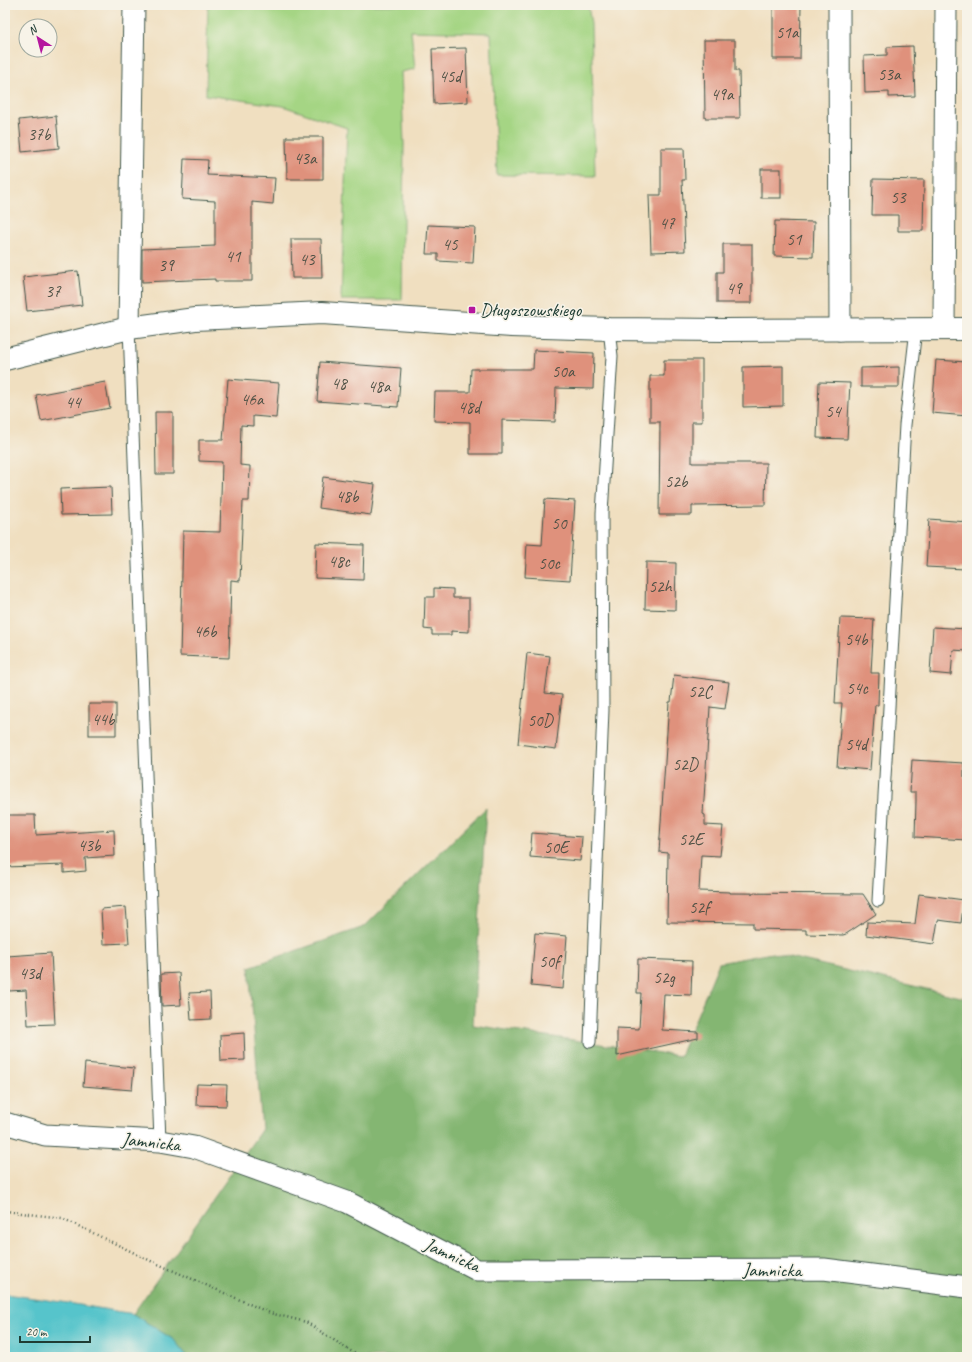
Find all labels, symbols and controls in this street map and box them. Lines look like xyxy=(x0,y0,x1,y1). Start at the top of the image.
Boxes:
north arrow xyxy=(18,18,58,58)
text: N xyxy=(25,21,41,38)
house number: 51a xyxy=(776,22,800,43)
house number: 53a xyxy=(878,64,902,85)
house number: 45d xyxy=(439,66,463,87)
house number: 49a xyxy=(711,84,735,105)
house number: 37b xyxy=(28,124,52,145)
house number: 43a xyxy=(294,148,318,169)
house number: 53 xyxy=(890,187,907,208)
house number: 47 xyxy=(659,213,676,234)
house number: 51 xyxy=(786,229,803,250)
house number: 45 xyxy=(442,234,459,255)
house number: 41 xyxy=(225,246,242,267)
house number: 43 xyxy=(299,249,316,270)
house number: 39 xyxy=(158,255,175,276)
house number: 49 xyxy=(726,278,743,299)
house number: 37 xyxy=(45,281,62,302)
place label: Długoszowskiego xyxy=(480,298,583,322)
marker: Długoszowskiego xyxy=(467,305,477,315)
house number: 50a xyxy=(552,361,576,382)
house number: 48 xyxy=(331,373,349,394)
house number: 48a xyxy=(368,376,392,397)
house number: 46a xyxy=(241,389,265,410)
house number: 44 xyxy=(65,392,83,413)
house number: 48d xyxy=(458,397,482,418)
house number: 54 xyxy=(825,401,843,422)
house number: 52b xyxy=(665,471,689,492)
house number: 48b xyxy=(336,486,360,507)
house number: 50 xyxy=(551,513,568,534)
house number: 48c xyxy=(328,551,351,572)
house number: 50c xyxy=(538,553,561,574)
house number: 52h xyxy=(648,576,673,597)
house number: 46b xyxy=(194,621,218,642)
house number: 54b xyxy=(845,629,869,650)
house number: 54c xyxy=(846,678,869,699)
house number: 52C xyxy=(688,681,714,702)
house number: 44b xyxy=(92,709,116,730)
house number: 50D xyxy=(527,710,555,731)
house number: 54d xyxy=(845,734,869,755)
house number: 52D xyxy=(672,754,700,775)
house number: 52E xyxy=(679,829,705,850)
house number: 43b xyxy=(78,835,102,856)
house number: 50E xyxy=(544,837,570,858)
house number: 52f xyxy=(689,897,713,918)
house number: 50f xyxy=(539,951,563,972)
house number: 43d xyxy=(19,963,43,984)
house number: 52g xyxy=(653,967,676,988)
street label: Jamnicka xyxy=(120,1127,184,1157)
street label: Jamnicka xyxy=(419,1232,486,1279)
street label: Jamnicka xyxy=(742,1258,803,1282)
scale bar xyxy=(20,1318,90,1344)
text: 20 m xyxy=(26,1324,48,1340)

